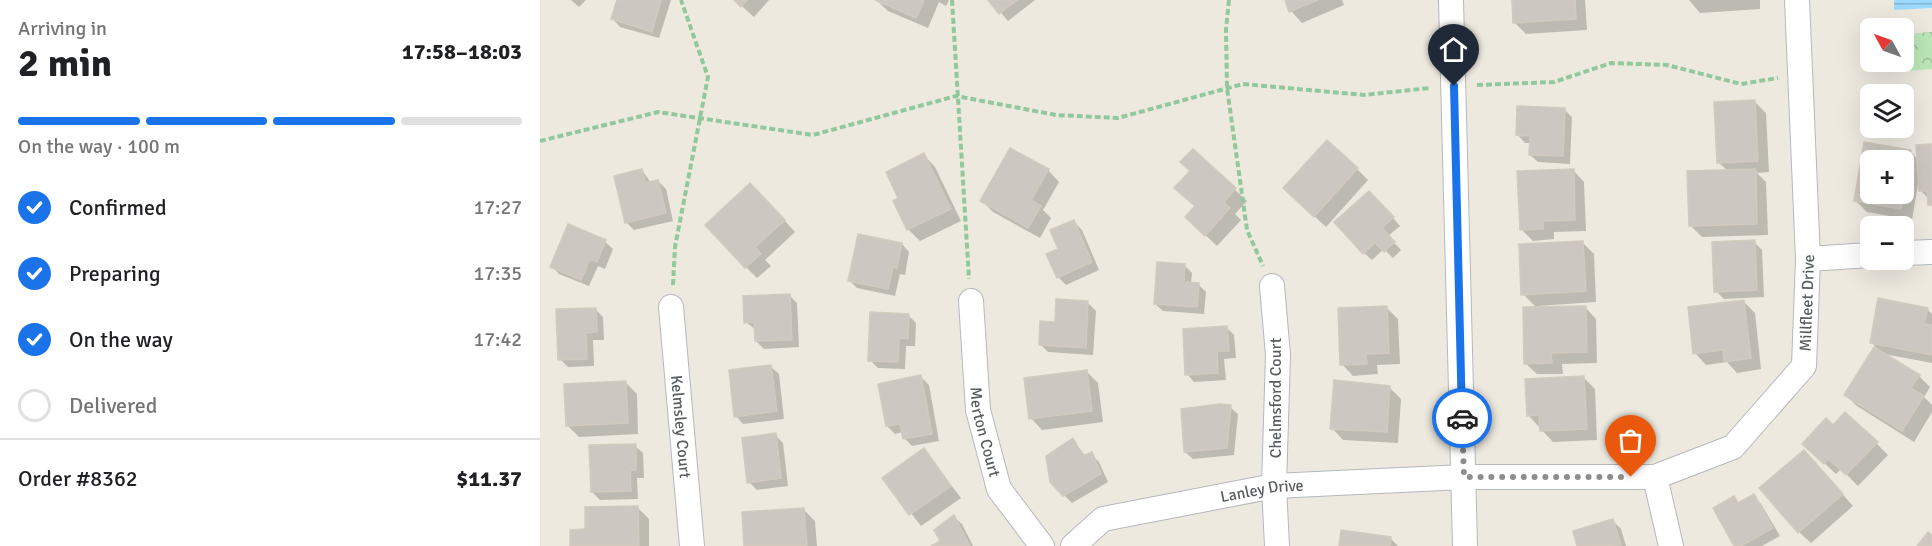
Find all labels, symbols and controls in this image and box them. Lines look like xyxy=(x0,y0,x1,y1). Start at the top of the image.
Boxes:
text: Arriving in xyxy=(18,16,107,41)
north arrow xyxy=(1860,18,1914,72)
map controls xyxy=(1860,18,1914,270)
pin xyxy=(1428,24,1479,86)
icon: home xyxy=(1437,33,1470,66)
text: 17:58–18:03 xyxy=(402,38,522,65)
text: 2 min xyxy=(18,39,112,87)
button: layers xyxy=(1860,84,1914,138)
text: On the way · 100 m xyxy=(18,134,180,159)
button: + xyxy=(1860,150,1914,204)
icon: check xyxy=(18,191,51,224)
text: Confirmed xyxy=(69,194,167,221)
text: 17:27 xyxy=(473,195,522,220)
button: − xyxy=(1860,216,1914,270)
street label: Millfleet Drive xyxy=(1796,254,1819,352)
icon: check xyxy=(18,257,51,290)
text: Preparing xyxy=(69,260,161,287)
text: 17:35 xyxy=(473,261,522,286)
icon: check xyxy=(18,323,51,356)
text: On the way xyxy=(69,326,173,353)
text: 17:42 xyxy=(473,327,522,352)
street label: Chelmsford Court xyxy=(1266,337,1286,458)
street label: Kelmsley Court xyxy=(666,374,695,480)
street label: Merton Court xyxy=(966,386,1004,480)
courier xyxy=(1432,388,1492,448)
text: Delivered xyxy=(69,392,157,419)
icon: car xyxy=(1446,402,1479,435)
pin xyxy=(1605,415,1656,477)
icon: bag xyxy=(1614,424,1647,457)
text: Order #8362 xyxy=(18,465,138,492)
text: $11.37 xyxy=(456,465,522,492)
street label: Lanley Drive xyxy=(1219,476,1304,507)

